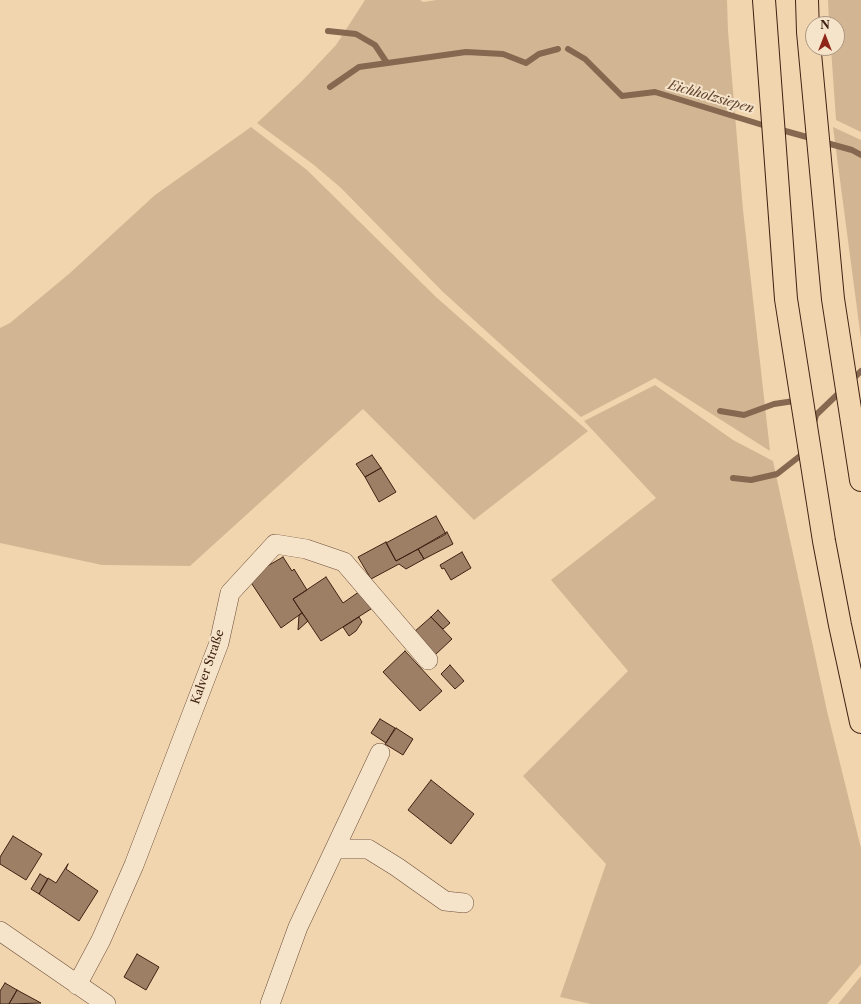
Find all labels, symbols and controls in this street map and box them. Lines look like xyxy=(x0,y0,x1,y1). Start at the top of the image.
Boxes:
north arrow xyxy=(805,16,845,56)
text: N xyxy=(820,18,830,32)
water label: Eichholzsiepen xyxy=(666,77,756,117)
street label: Kalver Straße xyxy=(188,628,228,706)

